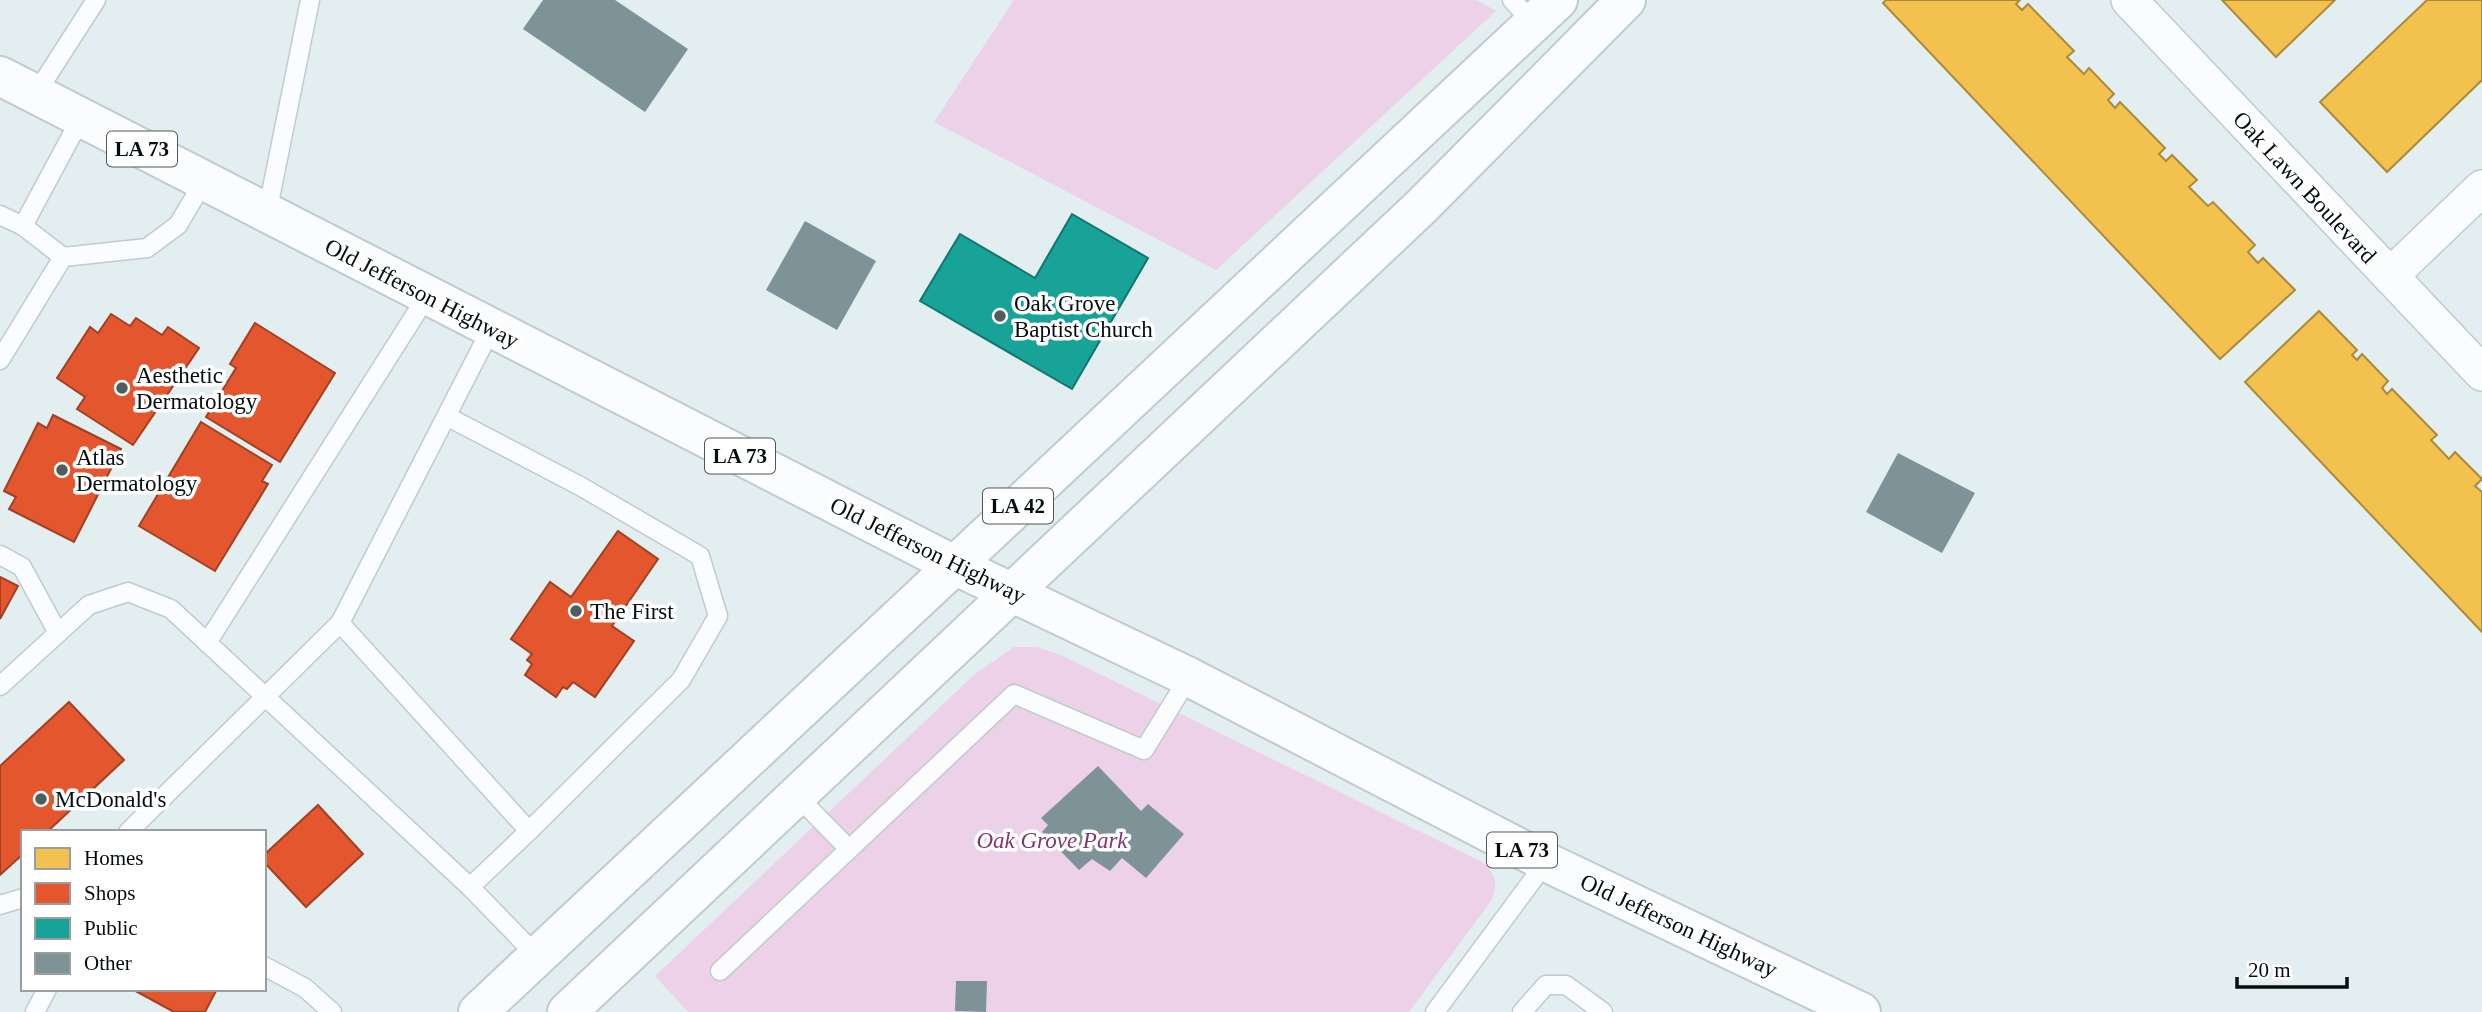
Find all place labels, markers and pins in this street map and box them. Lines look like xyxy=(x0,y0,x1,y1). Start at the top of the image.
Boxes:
place label: Oak Grove Baptist Church xyxy=(1014,291,1153,342)
marker: Oak Grove Baptist Church xyxy=(992,308,1008,324)
place label: Aesthetic Dermatology xyxy=(136,363,258,414)
marker: Aesthetic Dermatology xyxy=(114,380,130,396)
place label: Atlas Dermatology xyxy=(76,445,198,496)
marker: Atlas Dermatology xyxy=(54,462,70,478)
place label: The First xyxy=(590,599,674,624)
marker: The First xyxy=(568,603,584,619)
place label: McDonald's xyxy=(55,787,167,812)
marker: McDonald's xyxy=(33,791,49,807)

